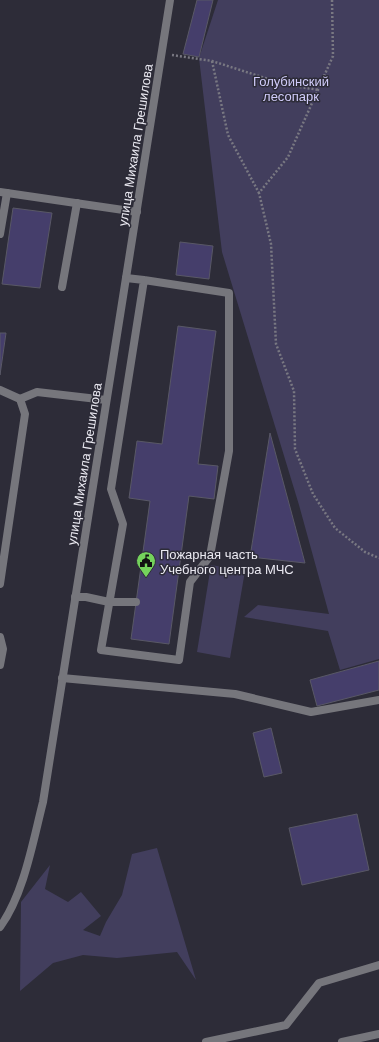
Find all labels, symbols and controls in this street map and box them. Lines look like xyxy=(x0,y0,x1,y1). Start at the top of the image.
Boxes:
street label: улица Михаила Грешилова xyxy=(115,62,156,227)
park label: Голубинский лесопарк xyxy=(253,74,329,104)
street label: улица Михаила Грешилова xyxy=(64,381,105,546)
place label: Пожарная часть Учебного центра МЧС xyxy=(160,547,294,577)
public building icon: Пожарная часть Учебного центра МЧС xyxy=(135,550,157,578)

